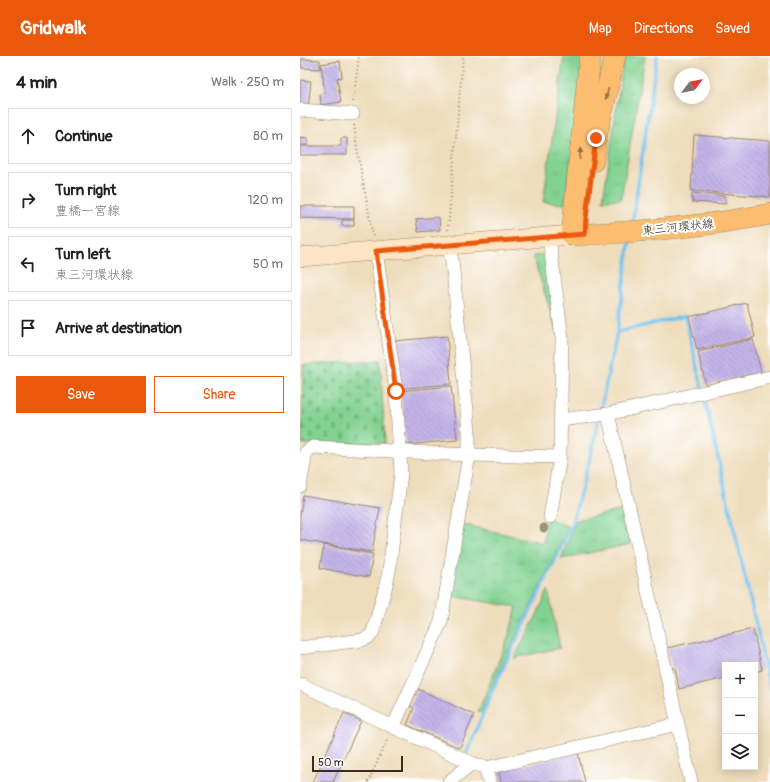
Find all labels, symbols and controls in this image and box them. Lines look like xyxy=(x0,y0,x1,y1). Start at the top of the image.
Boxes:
text: Gridwalk xyxy=(20,16,86,40)
text: Map xyxy=(589,20,612,37)
text: Directions xyxy=(634,20,693,37)
text: Saved xyxy=(715,20,750,37)
north arrow xyxy=(674,68,710,104)
text: 4 min xyxy=(16,72,57,93)
text: Walk · 250 m xyxy=(211,74,284,90)
one-way arrow xyxy=(603,88,609,100)
icon: ahead xyxy=(17,125,39,147)
text: Continue xyxy=(55,127,113,146)
text: 80 m xyxy=(253,128,283,144)
route end xyxy=(587,129,605,147)
one-way arrow xyxy=(577,148,583,160)
text: Turn right xyxy=(55,181,116,200)
icon: right xyxy=(17,189,39,211)
text: 120 m xyxy=(247,192,283,208)
text: 豊橋一宮線 xyxy=(55,203,120,219)
street label: 東三河環状線 xyxy=(641,216,715,239)
text: Turn left xyxy=(55,245,111,264)
icon: left xyxy=(17,253,39,275)
text: 50 m xyxy=(253,256,283,272)
text: 東三河環状線 xyxy=(55,267,133,283)
icon: arrive xyxy=(17,317,39,339)
text: Arrive at destination xyxy=(55,319,182,338)
button: Save xyxy=(16,376,146,413)
button: Share xyxy=(154,376,284,413)
route start xyxy=(387,382,405,400)
map controls xyxy=(722,662,758,770)
button: + xyxy=(722,662,758,698)
button: − xyxy=(722,698,758,734)
button: layers xyxy=(722,734,758,770)
scale bar xyxy=(312,754,403,773)
text: 50 m xyxy=(318,756,344,769)

